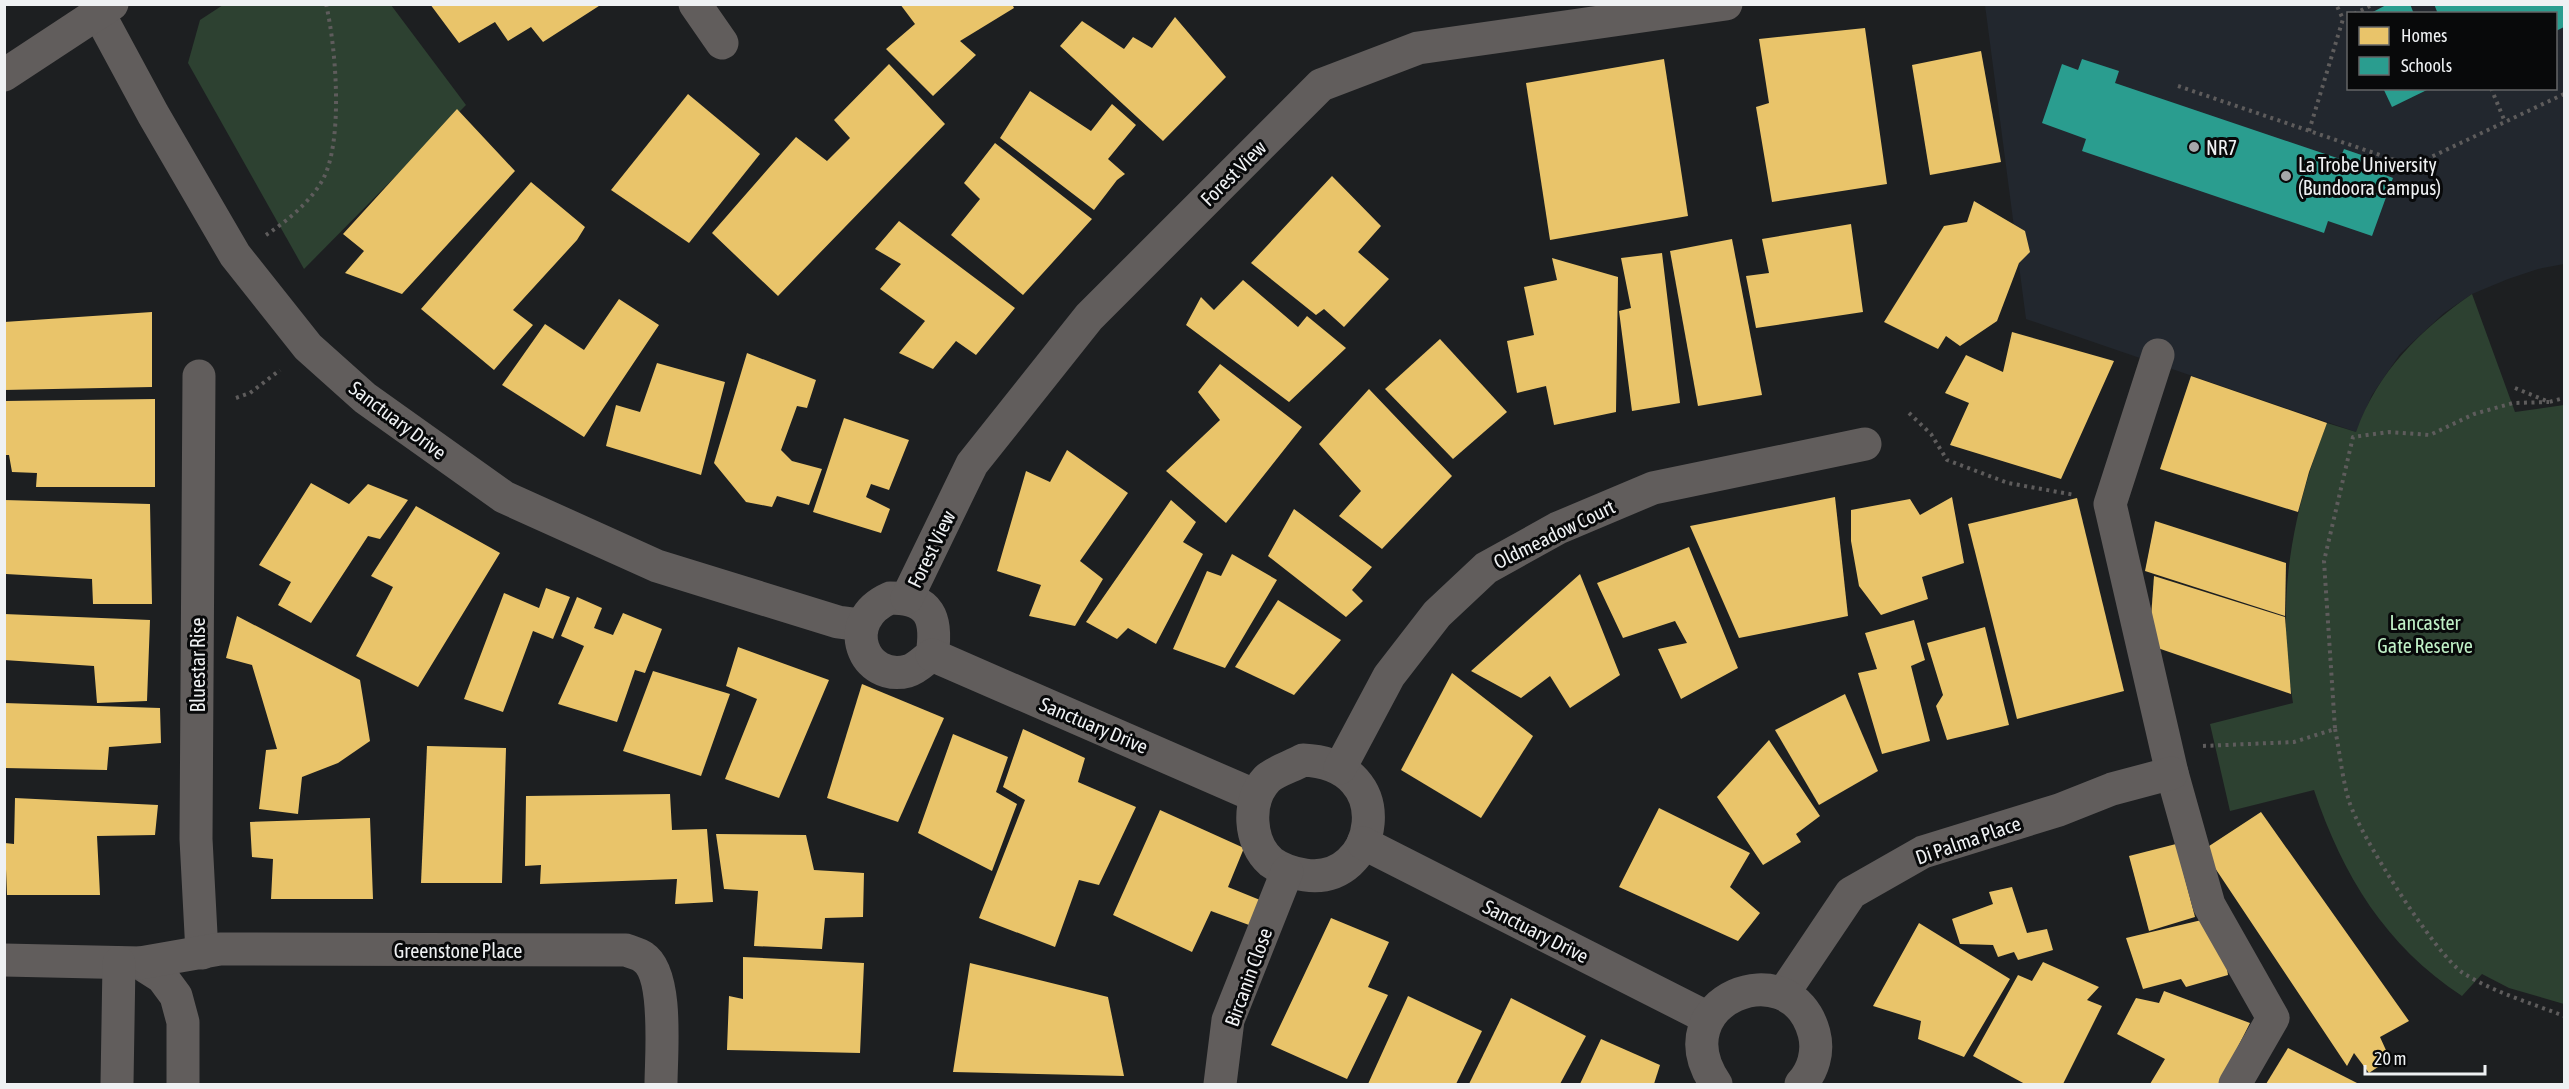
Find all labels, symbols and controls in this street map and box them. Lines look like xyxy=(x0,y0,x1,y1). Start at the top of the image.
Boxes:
legend xyxy=(2347,12,2557,90)
text: Homes xyxy=(2401,25,2447,46)
text: Schools xyxy=(2401,55,2452,76)
street label: Forest View xyxy=(1196,136,1270,210)
place label: NR7 xyxy=(2206,136,2237,159)
marker: NR7 xyxy=(2187,140,2201,154)
place label: La Trobe University (Bundoora Campus) xyxy=(2298,153,2441,199)
marker: La Trobe University (Bundoora Campus) xyxy=(2279,169,2293,183)
street label: Sanctuary Drive xyxy=(345,376,451,464)
street label: Oldmeadow Court xyxy=(1490,495,1619,573)
street label: Forest View xyxy=(903,507,960,591)
park label: Lancaster Gate Reserve xyxy=(2377,611,2473,657)
street label: Bluestar Rise xyxy=(186,617,209,713)
street label: Sanctuary Drive xyxy=(1036,692,1152,758)
street label: Di Palma Place xyxy=(1912,811,2024,869)
street label: Sanctuary Drive xyxy=(1479,895,1593,967)
street label: Bircanin Close xyxy=(1220,925,1276,1029)
street label: Greenstone Place xyxy=(394,939,522,962)
scale bar xyxy=(2365,1038,2485,1076)
text: 20 m xyxy=(2374,1048,2406,1069)

